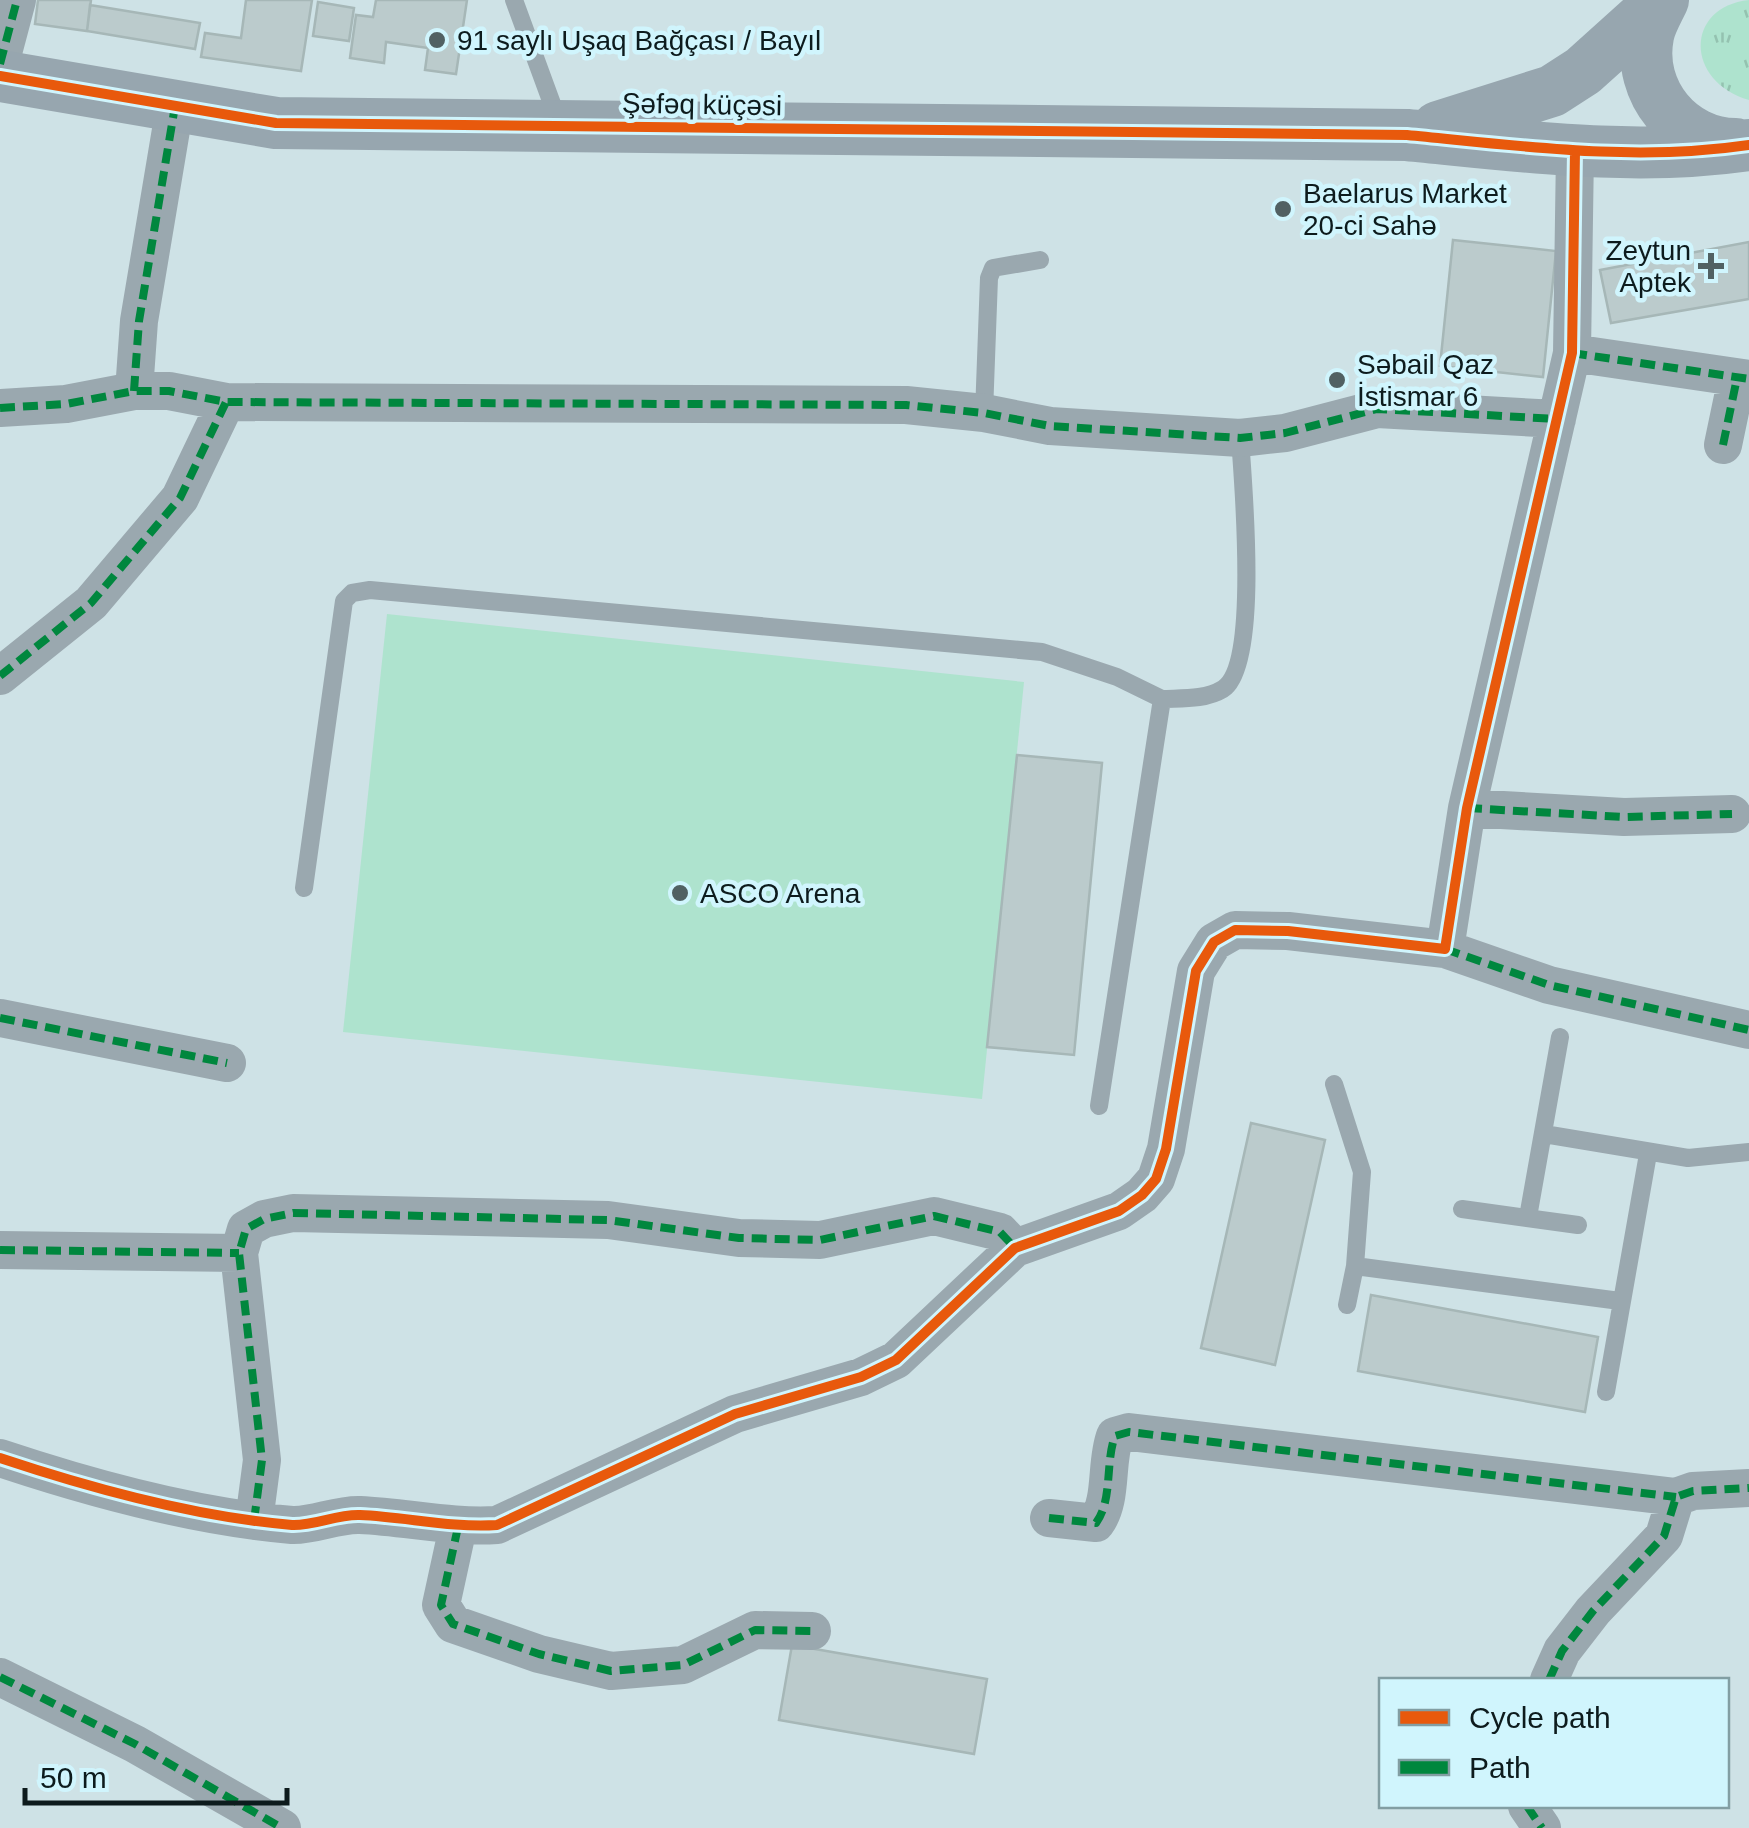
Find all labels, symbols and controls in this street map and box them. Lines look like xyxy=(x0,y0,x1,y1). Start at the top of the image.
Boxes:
place label: 91 saylı Uşaq Bağçası / Bayıl xyxy=(457,25,821,56)
marker: 91 saylı Uşaq Bağçası / Bayıl xyxy=(426,29,448,51)
street label: Şəfəq küçəsi xyxy=(622,88,782,121)
place label: Baelarus Market 20-ci Sahə xyxy=(1303,178,1507,241)
marker: Baelarus Market 20-ci Sahə xyxy=(1272,198,1294,220)
place label: Zeytun Aptek xyxy=(1605,235,1692,298)
marker: Zeytun Aptek xyxy=(1700,255,1722,277)
place label: Səbail Qaz İstismar 6 xyxy=(1357,349,1494,412)
marker: Səbail Qaz İstismar 6 xyxy=(1326,369,1348,391)
place label: ASCO Arena xyxy=(700,878,861,909)
marker: ASCO Arena xyxy=(669,882,691,904)
legend xyxy=(1379,1678,1729,1808)
text: Cycle path xyxy=(1469,1701,1611,1734)
scale bar xyxy=(25,1743,288,1805)
text: Path xyxy=(1469,1751,1531,1784)
text: 50 m xyxy=(40,1761,107,1794)

